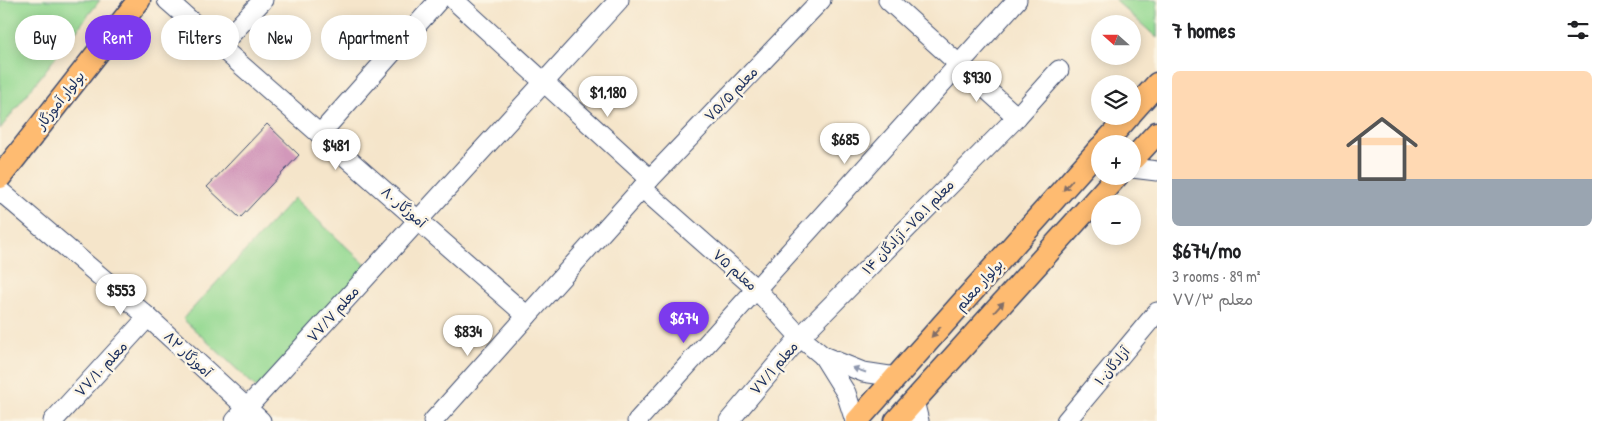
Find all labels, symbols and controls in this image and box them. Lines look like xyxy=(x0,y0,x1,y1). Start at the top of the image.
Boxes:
chip: Buy xyxy=(15,15,75,60)
chip: Rent xyxy=(85,15,151,60)
chip: Filters xyxy=(161,15,239,60)
chip: New xyxy=(249,15,311,60)
chip: Apartment xyxy=(321,15,427,60)
north arrow xyxy=(1091,15,1141,65)
map controls xyxy=(1091,15,1141,245)
text: 7 homes xyxy=(1172,16,1235,45)
icon: filters xyxy=(1564,16,1592,44)
pin: $930 xyxy=(947,61,1007,103)
street label: معلم ۷۵/۵ xyxy=(700,62,763,127)
text: $930 xyxy=(963,66,991,88)
street label: بولوار آموزگار xyxy=(30,67,89,134)
button: layers xyxy=(1091,75,1141,125)
pin: $1,180 xyxy=(567,76,649,118)
text: $1,180 xyxy=(589,81,627,103)
icon: home xyxy=(1337,104,1427,194)
pin: $685 xyxy=(815,122,875,165)
pin: $481 xyxy=(306,128,366,171)
text: $685 xyxy=(831,128,859,150)
text: $481 xyxy=(323,134,349,156)
button: + xyxy=(1091,135,1141,185)
street label: معلم ۷۵.۱- آزادگان ۱۴ xyxy=(857,175,959,280)
one-way arrow xyxy=(1062,178,1073,191)
street label: آموزگار ۸۰ xyxy=(378,182,431,232)
button: − xyxy=(1091,195,1141,245)
text: $674/mo xyxy=(1172,236,1241,265)
street label: معلم ۷۵ xyxy=(708,245,762,296)
street label: بولوار معلم xyxy=(950,255,1008,316)
text: 3 rooms · 89 m² xyxy=(1172,265,1261,287)
pin: $553 xyxy=(91,274,151,316)
text: $553 xyxy=(107,279,135,301)
street label: معلم ۷۷/۷ xyxy=(302,281,364,347)
text: معلم ۷۷/۳ xyxy=(1172,288,1253,310)
one-way arrow xyxy=(993,301,1005,313)
pin: $674 xyxy=(654,302,714,344)
text: $674 xyxy=(670,307,698,329)
pin: $834 xyxy=(438,314,498,357)
text: $834 xyxy=(454,320,482,342)
one-way arrow xyxy=(930,326,942,338)
street label: آموزگار ۸۲ xyxy=(160,327,217,381)
street label: معلم ۷۷/۱۰ xyxy=(70,337,133,402)
street label: معلم ۷۷/۱ xyxy=(745,337,804,400)
street label: آزادگان۱۰ xyxy=(1090,342,1134,389)
one-way arrow xyxy=(851,366,866,373)

